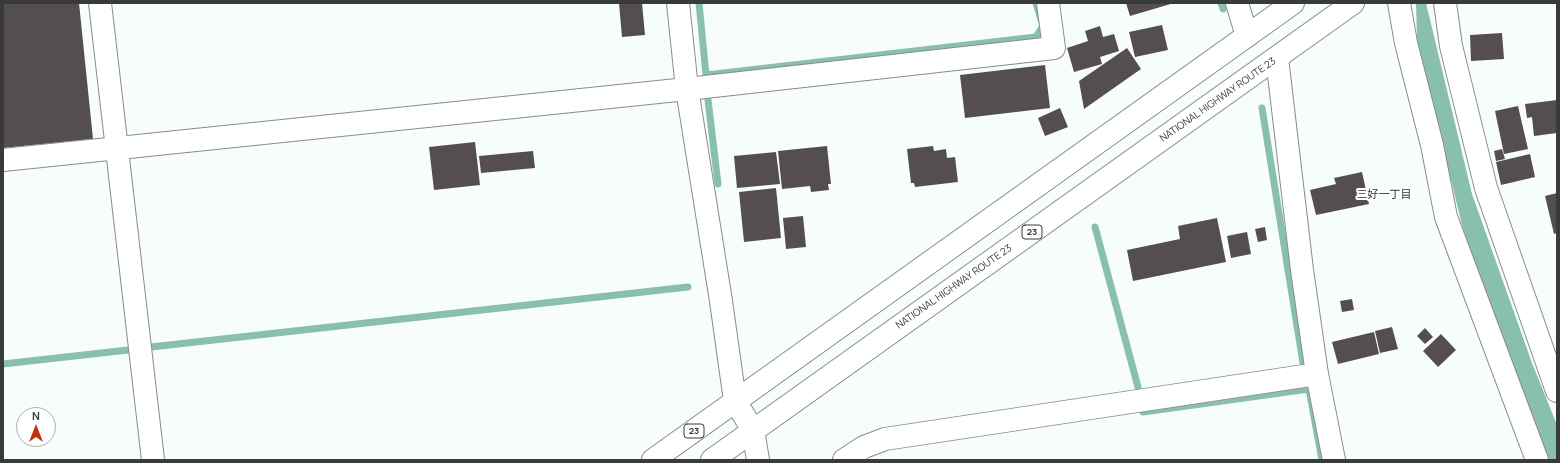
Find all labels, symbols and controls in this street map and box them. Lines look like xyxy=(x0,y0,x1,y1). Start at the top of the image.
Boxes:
street label: NATIONAL HIGHWAY ROUTE 23 xyxy=(1158,55,1278,145)
district label: 三好一丁目 xyxy=(1357,188,1411,202)
road number: 23 xyxy=(1022,225,1042,239)
street label: NATIONAL HIGHWAY ROUTE 23 xyxy=(894,242,1014,332)
north arrow xyxy=(16,407,56,447)
text: N xyxy=(32,408,40,423)
road number: 23 xyxy=(684,424,704,438)

